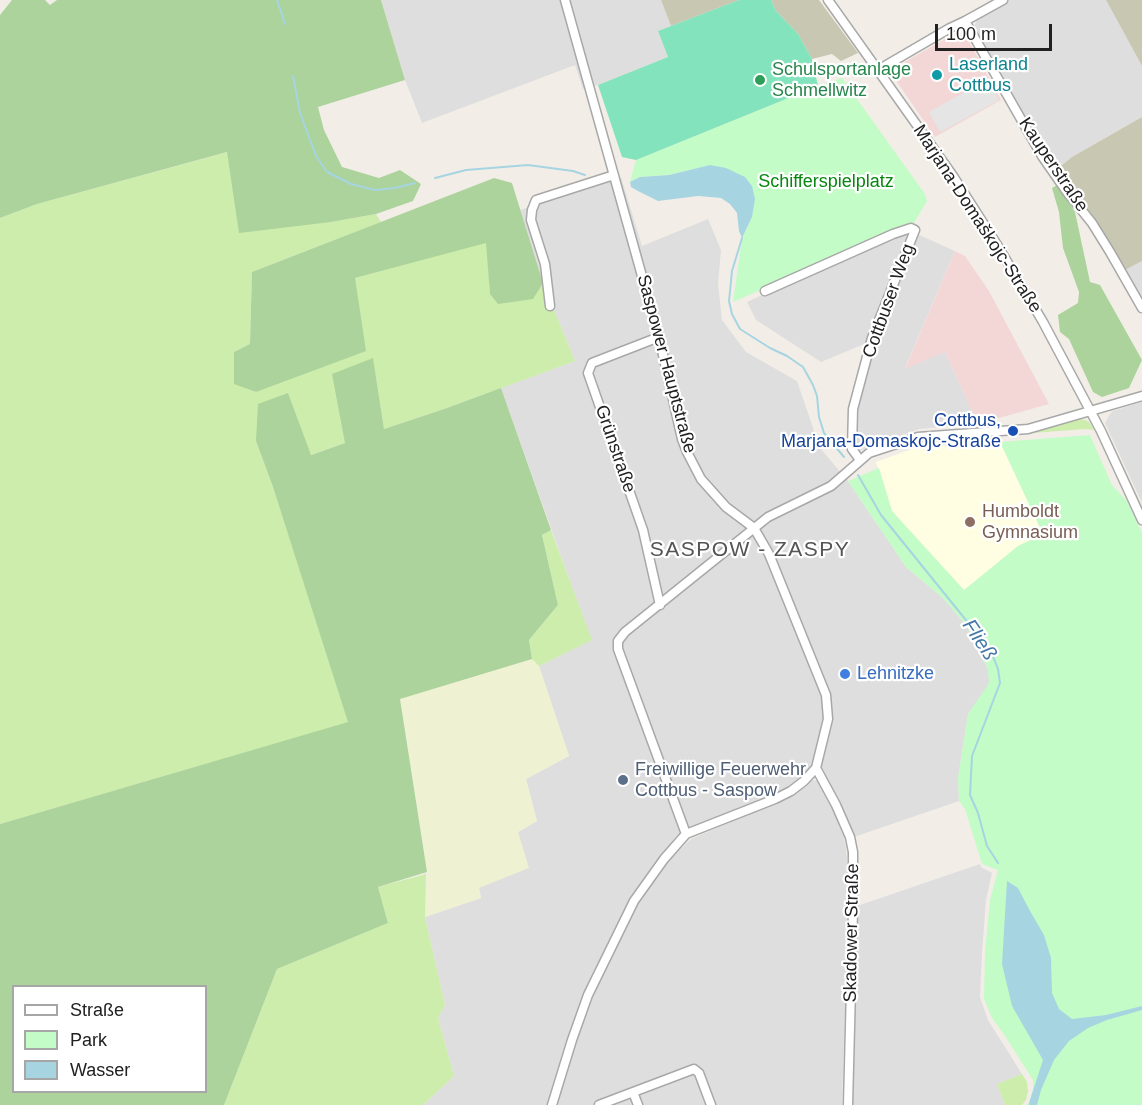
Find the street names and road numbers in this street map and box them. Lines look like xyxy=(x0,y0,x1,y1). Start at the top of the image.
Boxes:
street label: Kauperstraße xyxy=(1014,114,1092,216)
street label: Marjana-Domaškojc-Straße xyxy=(908,121,1046,317)
street label: Cottbuser Weg xyxy=(858,241,920,361)
street label: Saspower Hauptstraße xyxy=(632,272,700,456)
street label: Grünstraße xyxy=(590,402,640,496)
street label: Skadower Straße xyxy=(840,863,864,1003)

